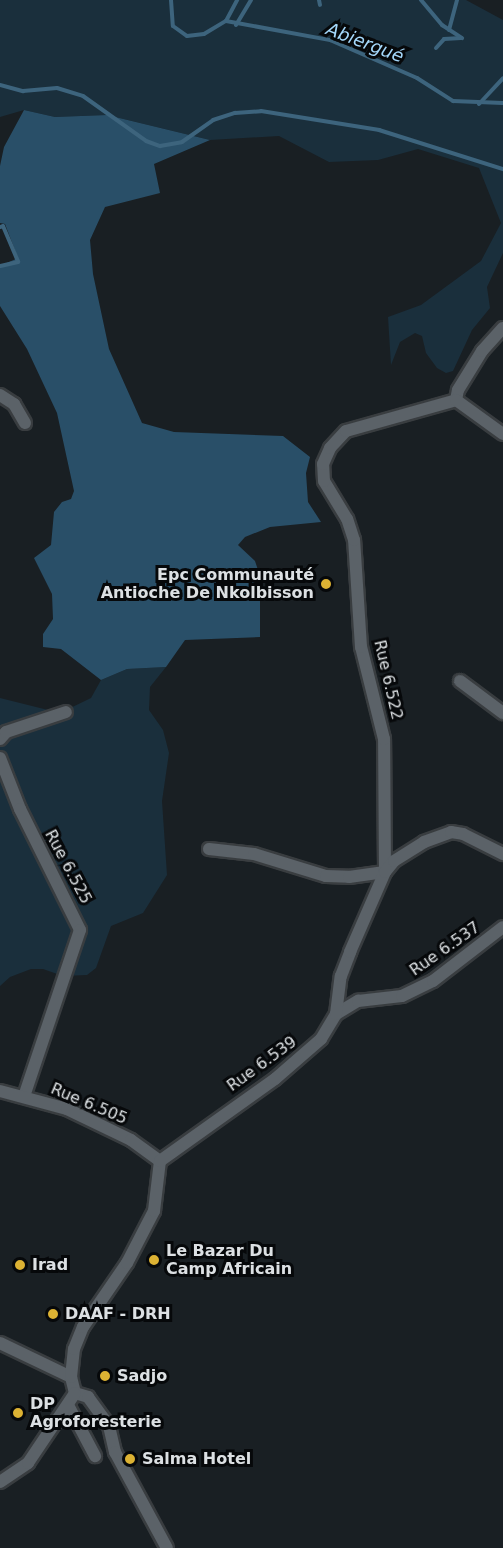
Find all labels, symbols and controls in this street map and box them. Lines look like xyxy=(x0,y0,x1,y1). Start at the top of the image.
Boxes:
water label: Abiergué xyxy=(323,18,407,68)
place label: Epc Communauté Antioche De Nkolbisson xyxy=(101,565,314,603)
marker: Epc Communauté Antioche De Nkolbisson xyxy=(319,577,333,591)
street label: Rue 6.522 xyxy=(370,638,406,722)
street label: Rue 6.525 xyxy=(40,827,96,907)
street label: Rue 6.537 xyxy=(406,918,484,980)
street label: Rue 6.539 xyxy=(223,1032,301,1096)
street label: Rue 6.505 xyxy=(48,1079,130,1129)
place label: Le Bazar Du Camp Africain xyxy=(166,1241,292,1279)
marker: Le Bazar Du Camp Africain xyxy=(147,1253,161,1267)
place label: Irad xyxy=(32,1255,68,1275)
marker: Irad xyxy=(13,1258,27,1272)
place label: DAAF - DRH xyxy=(65,1304,171,1324)
marker: DAAF - DRH xyxy=(46,1307,60,1321)
place label: Sadjo xyxy=(117,1366,167,1386)
marker: Sadjo xyxy=(98,1369,112,1383)
place label: DP Agroforesterie xyxy=(30,1394,162,1432)
marker: DP Agroforesterie xyxy=(11,1406,25,1420)
place label: Salma Hotel xyxy=(142,1449,251,1469)
marker: Salma Hotel xyxy=(123,1452,137,1466)

